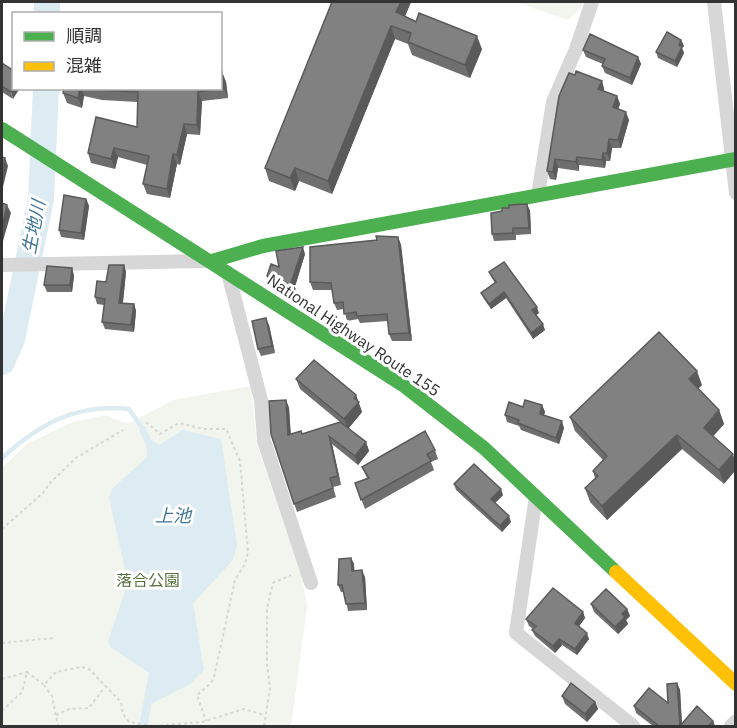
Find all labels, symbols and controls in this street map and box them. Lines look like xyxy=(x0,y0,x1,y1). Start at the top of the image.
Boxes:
legend xyxy=(12,12,222,90)
text: 順調 xyxy=(66,24,102,47)
text: 混雑 xyxy=(66,54,102,77)
water label: 生地川 xyxy=(17,196,50,256)
street label: National Highway Route 155 xyxy=(264,270,444,400)
water label: 上池 xyxy=(155,504,193,527)
park label: 落合公園 xyxy=(116,570,180,590)

